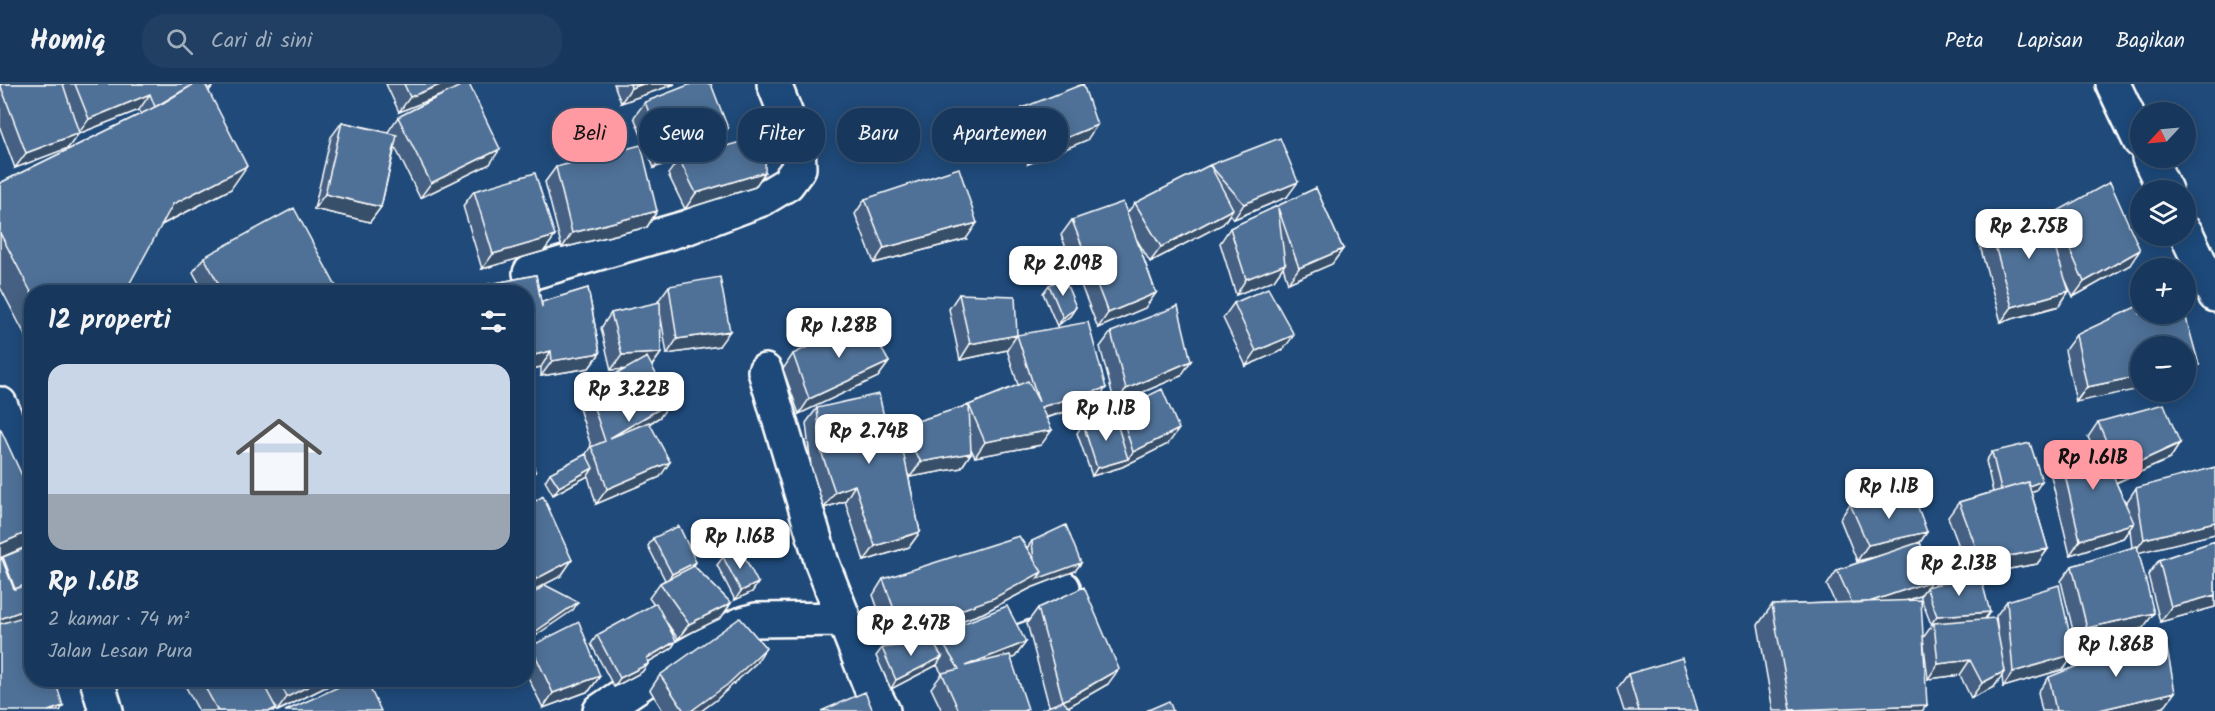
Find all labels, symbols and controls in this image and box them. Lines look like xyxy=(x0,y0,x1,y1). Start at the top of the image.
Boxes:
search box xyxy=(142,14,562,68)
text: Homiq xyxy=(30,19,106,64)
text: Cari di sini xyxy=(211,24,312,59)
icon: search xyxy=(163,25,196,58)
text: Peta xyxy=(1945,25,1984,58)
text: Lapisan xyxy=(2017,25,2083,58)
text: Bagikan xyxy=(2116,25,2185,58)
north arrow xyxy=(2130,102,2196,168)
map controls xyxy=(2130,102,2196,402)
chip: Beli xyxy=(552,108,627,162)
chip: Sewa xyxy=(639,108,726,162)
chip: Filter xyxy=(738,108,825,162)
chip: Baru xyxy=(837,108,920,162)
chip: Apartemen xyxy=(932,108,1068,162)
button: layers xyxy=(2130,180,2196,246)
pin: Rp 2.75B xyxy=(1967,209,2091,260)
text: Rp 2.75B xyxy=(1990,212,2068,244)
pin: Rp 2.09B xyxy=(1001,246,1125,297)
text: Rp 2.09B xyxy=(1023,249,1103,281)
button: + xyxy=(2130,258,2196,324)
text: 12 properti xyxy=(48,300,171,342)
icon: filters xyxy=(477,305,510,338)
pin: Rp 1.28B xyxy=(777,308,901,359)
text: Rp 1.28B xyxy=(800,311,878,343)
button: − xyxy=(2130,336,2196,402)
pin: Rp 3.22B xyxy=(567,372,691,423)
text: Rp 3.22B xyxy=(588,375,670,407)
pin: Rp 1.1B xyxy=(1051,391,1161,442)
text: Rp 1.1B xyxy=(1076,394,1136,426)
icon: home xyxy=(225,403,333,511)
pin: Rp 2.74B xyxy=(807,414,931,465)
text: Rp 2.74B xyxy=(829,417,909,449)
pin: Rp 1.61B xyxy=(2031,440,2155,491)
text: Rp 1.61B xyxy=(2058,443,2128,475)
pin: Rp 1.1B xyxy=(1834,469,1944,520)
text: Rp 1.1B xyxy=(1859,472,1919,504)
pin: Rp 1.16B xyxy=(678,519,802,570)
text: Rp 1.16B xyxy=(705,522,775,554)
pin: Rp 2.13B xyxy=(1897,546,2021,597)
text: Rp 2.13B xyxy=(1921,549,1997,581)
text: Rp 1.61B xyxy=(48,562,140,604)
text: 2 kamar · 74 m² xyxy=(48,604,189,636)
pin: Rp 2.47B xyxy=(849,606,973,657)
text: Rp 2.47B xyxy=(871,609,951,641)
pin: Rp 1.86B xyxy=(2054,627,2178,678)
text: Rp 1.86B xyxy=(2078,630,2154,662)
text: Jalan Lesan Pura xyxy=(48,636,193,668)

